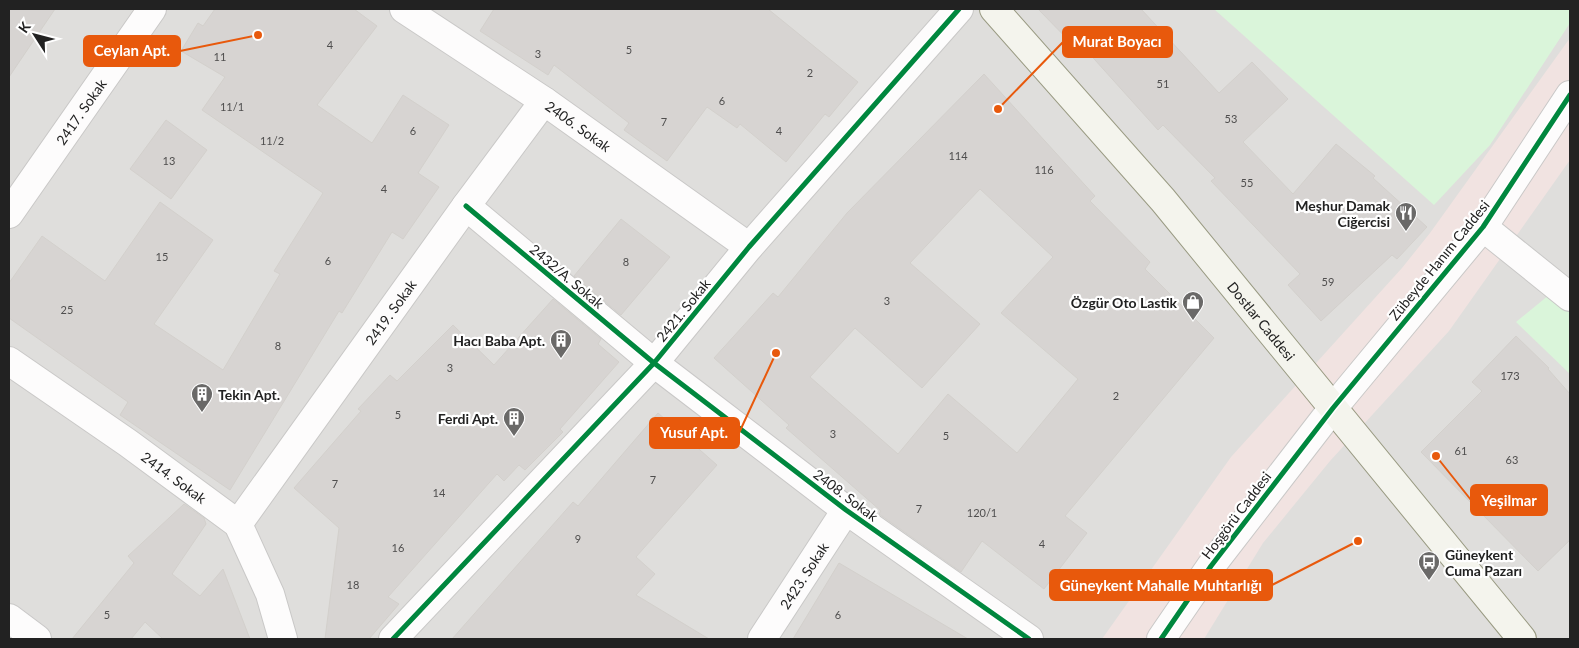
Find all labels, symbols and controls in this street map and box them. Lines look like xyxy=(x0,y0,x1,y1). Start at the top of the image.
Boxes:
north arrow xyxy=(10,10,60,60)
text: K xyxy=(14,18,34,36)
callout: Murat Boyacı xyxy=(1063,27,1172,57)
text: Murat Boyacı xyxy=(1072,32,1162,50)
callout: Ceylan Apt. xyxy=(84,36,180,66)
house number: 4 xyxy=(327,38,334,51)
text: Ceylan Apt. xyxy=(94,41,170,59)
house number: 5 xyxy=(626,43,632,56)
house number: 3 xyxy=(535,47,541,60)
house number: 11 xyxy=(214,50,226,63)
house number: 2 xyxy=(807,66,813,79)
street label: 2417. Sokak xyxy=(52,75,110,148)
house number: 51 xyxy=(1157,77,1169,90)
house number: 6 xyxy=(719,94,725,107)
street label: 2406. Sokak xyxy=(543,97,615,155)
house number: 11/1 xyxy=(220,100,244,113)
house number: 53 xyxy=(1225,112,1237,125)
house number: 7 xyxy=(661,115,667,128)
house number: 6 xyxy=(410,124,416,137)
house number: 4 xyxy=(776,124,783,137)
house number: 11/2 xyxy=(260,134,284,147)
house number: 114 xyxy=(948,149,968,162)
house number: 13 xyxy=(163,154,175,167)
house number: 116 xyxy=(1034,163,1054,176)
house number: 55 xyxy=(1241,176,1253,189)
house number: 4 xyxy=(381,182,388,195)
place label: Meşhur Damak Ciğercisi xyxy=(1295,197,1391,230)
street label: Zübeyde Hanım Caddesi xyxy=(1385,197,1493,323)
restaurant icon: Meşhur Damak Ciğercisi xyxy=(1394,201,1418,232)
street label: 2432/A. Sokak xyxy=(527,240,608,312)
house number: 15 xyxy=(156,250,168,263)
house number: 6 xyxy=(325,254,331,267)
house number: 8 xyxy=(623,255,629,268)
street label: 2421. Sokak xyxy=(652,274,714,345)
street label: 2419. Sokak xyxy=(361,275,420,348)
house number: 59 xyxy=(1322,275,1334,288)
street label: Dostlar Caddesi xyxy=(1224,278,1299,364)
shop icon: Özgür Oto Lastik xyxy=(1181,290,1205,321)
house number: 3 xyxy=(884,294,890,307)
place label: Özgür Oto Lastik xyxy=(1071,294,1178,311)
house number: 25 xyxy=(61,303,73,316)
building icon: Hacı Baba Apt. xyxy=(549,328,573,359)
place label: Hacı Baba Apt. xyxy=(453,332,545,349)
house number: 8 xyxy=(275,339,281,352)
house number: 3 xyxy=(447,361,453,374)
house number: 173 xyxy=(1500,369,1520,382)
building icon: Tekin Apt. xyxy=(190,382,214,413)
place label: Tekin Apt. xyxy=(218,386,280,403)
house number: 2 xyxy=(1113,389,1119,402)
building icon: Ferdi Apt. xyxy=(502,406,526,437)
house number: 5 xyxy=(395,408,401,421)
place label: Ferdi Apt. xyxy=(438,410,498,427)
callout: Yusuf Apt. xyxy=(650,418,739,448)
text: Yusuf Apt. xyxy=(659,423,728,441)
house number: 3 xyxy=(830,427,836,440)
house number: 5 xyxy=(943,429,949,442)
house number: 61 xyxy=(1455,444,1467,457)
street label: 2414. Sokak xyxy=(139,448,211,507)
house number: 63 xyxy=(1506,453,1518,466)
street label: 2408. Sokak xyxy=(811,465,882,525)
street label: Hoşgörü Caddesi xyxy=(1198,468,1274,562)
house number: 7 xyxy=(650,473,656,486)
house number: 7 xyxy=(332,477,338,490)
callout: Yeşilmar xyxy=(1471,485,1547,515)
house number: 14 xyxy=(433,486,446,499)
text: Yeşilmar xyxy=(1480,491,1537,509)
house number: 7 xyxy=(916,502,922,515)
house number: 120/1 xyxy=(967,506,997,519)
house number: 9 xyxy=(575,532,581,545)
house number: 4 xyxy=(1039,537,1046,550)
street label: 2423. Sokak xyxy=(776,538,832,612)
house number: 16 xyxy=(392,541,404,554)
place label: Güneykent Cuma Pazarı xyxy=(1445,546,1522,579)
bus stop icon: Güneykent Cuma Pazarı xyxy=(1417,550,1441,581)
callout: Güneykent Mahalle Muhtarlığı xyxy=(1050,570,1272,600)
text: Güneykent Mahalle Muhtarlığı xyxy=(1060,576,1262,594)
house number: 18 xyxy=(347,578,359,591)
house number: 5 xyxy=(104,608,110,621)
house number: 6 xyxy=(835,608,841,621)

